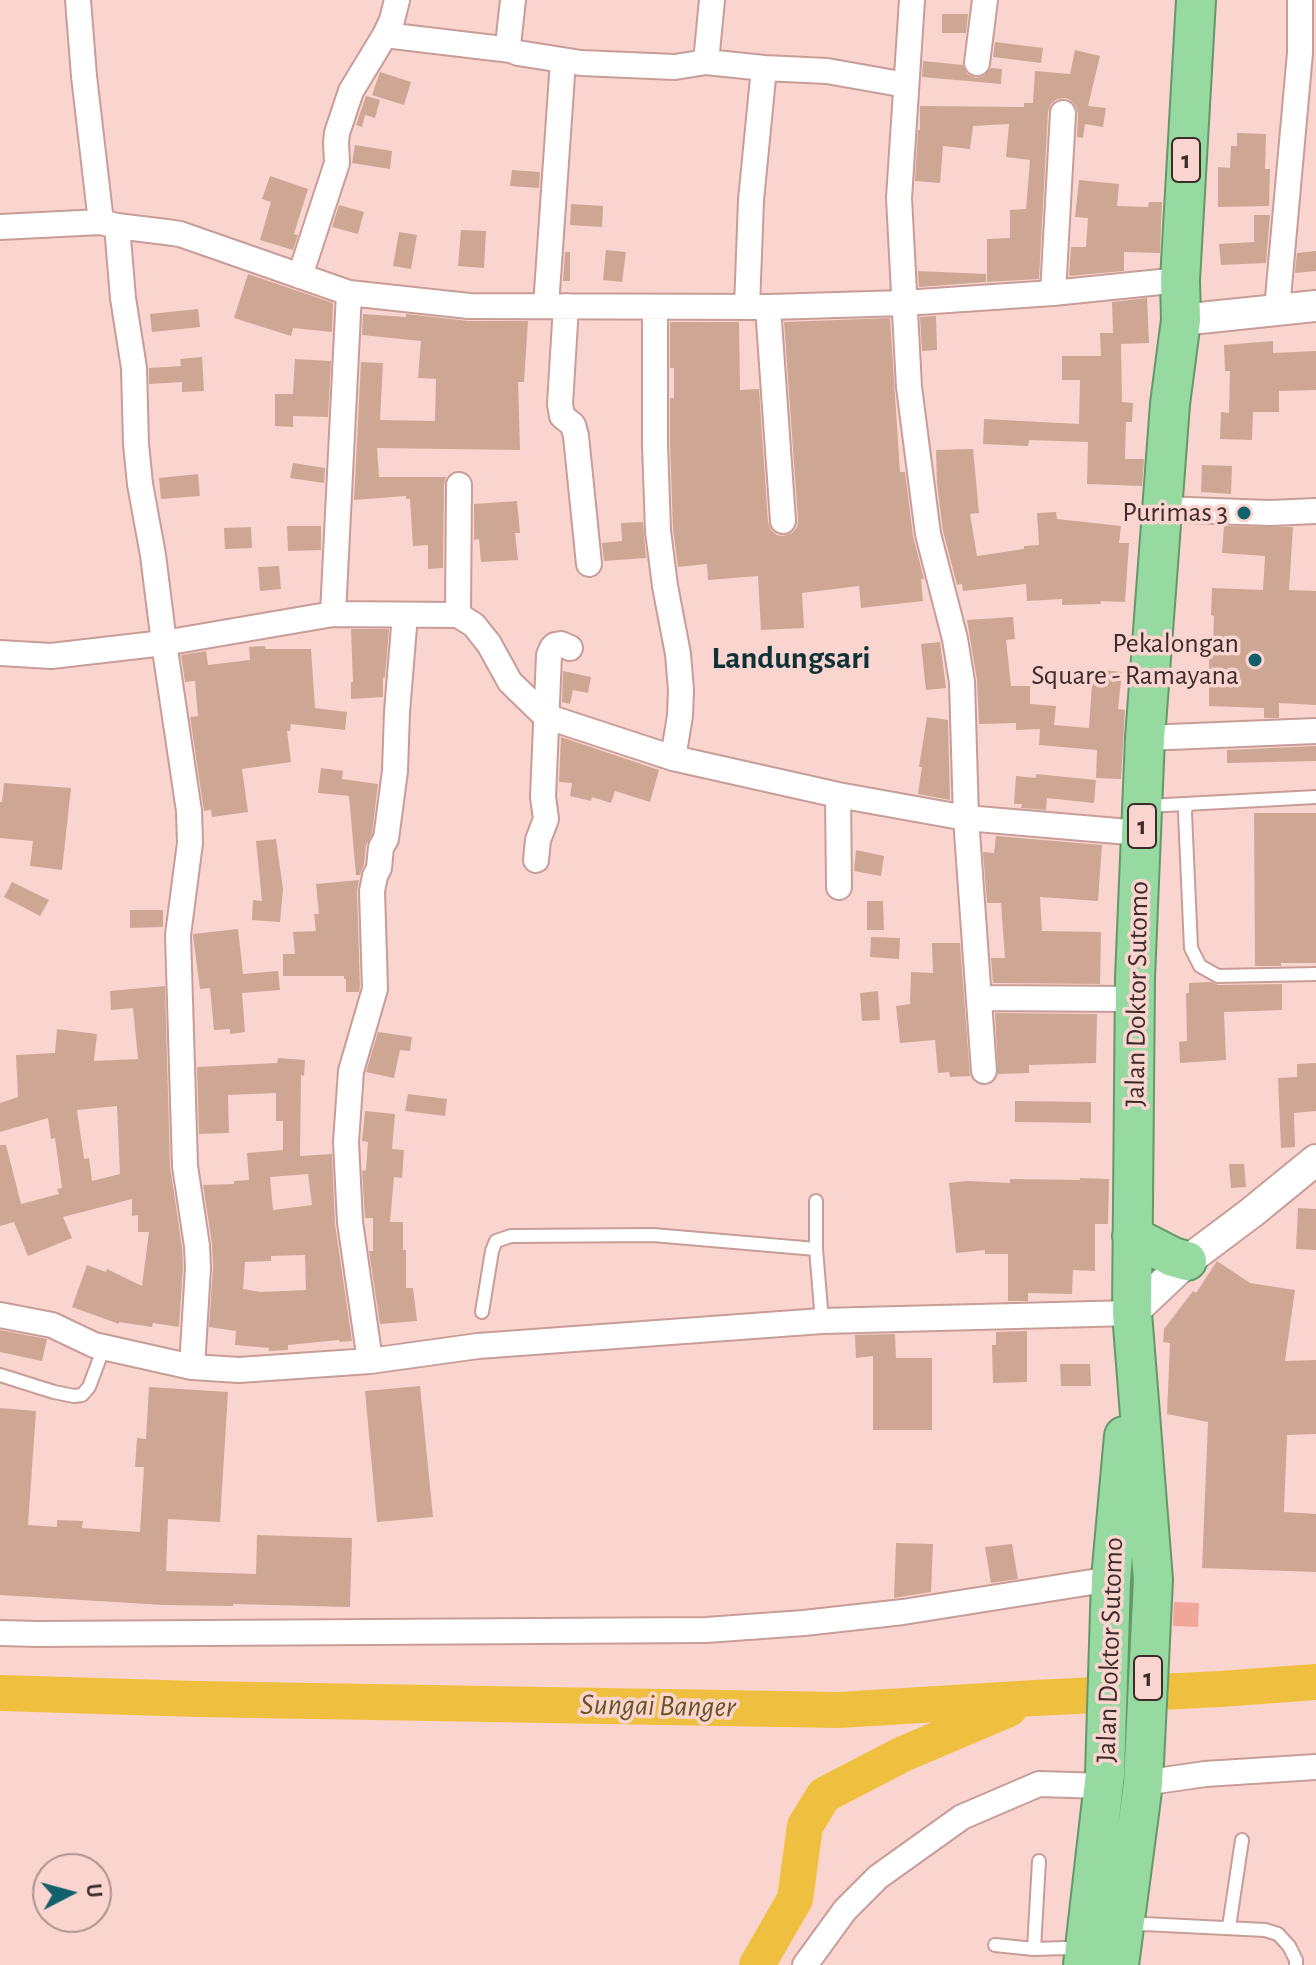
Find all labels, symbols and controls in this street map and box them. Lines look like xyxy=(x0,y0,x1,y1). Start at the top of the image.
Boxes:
road number: 1 xyxy=(1172,138,1200,182)
place label: Purimas 3 xyxy=(1122,496,1228,530)
marker: Purimas 3 xyxy=(1235,504,1253,522)
place label: Pekalongan Square - Ramayana xyxy=(1031,627,1239,693)
district label: Landungsari xyxy=(711,639,871,677)
marker: Pekalongan Square - Ramayana xyxy=(1246,651,1264,669)
road number: 1 xyxy=(1128,804,1156,848)
street label: Jalan Doktor Sutomo xyxy=(1118,881,1156,1107)
street label: Jalan Doktor Sutomo xyxy=(1089,1537,1131,1763)
road number: 1 xyxy=(1134,1656,1162,1700)
water label: Sungai Banger xyxy=(580,1687,736,1725)
north arrow xyxy=(32,1853,112,1933)
text: U xyxy=(82,1883,106,1899)

